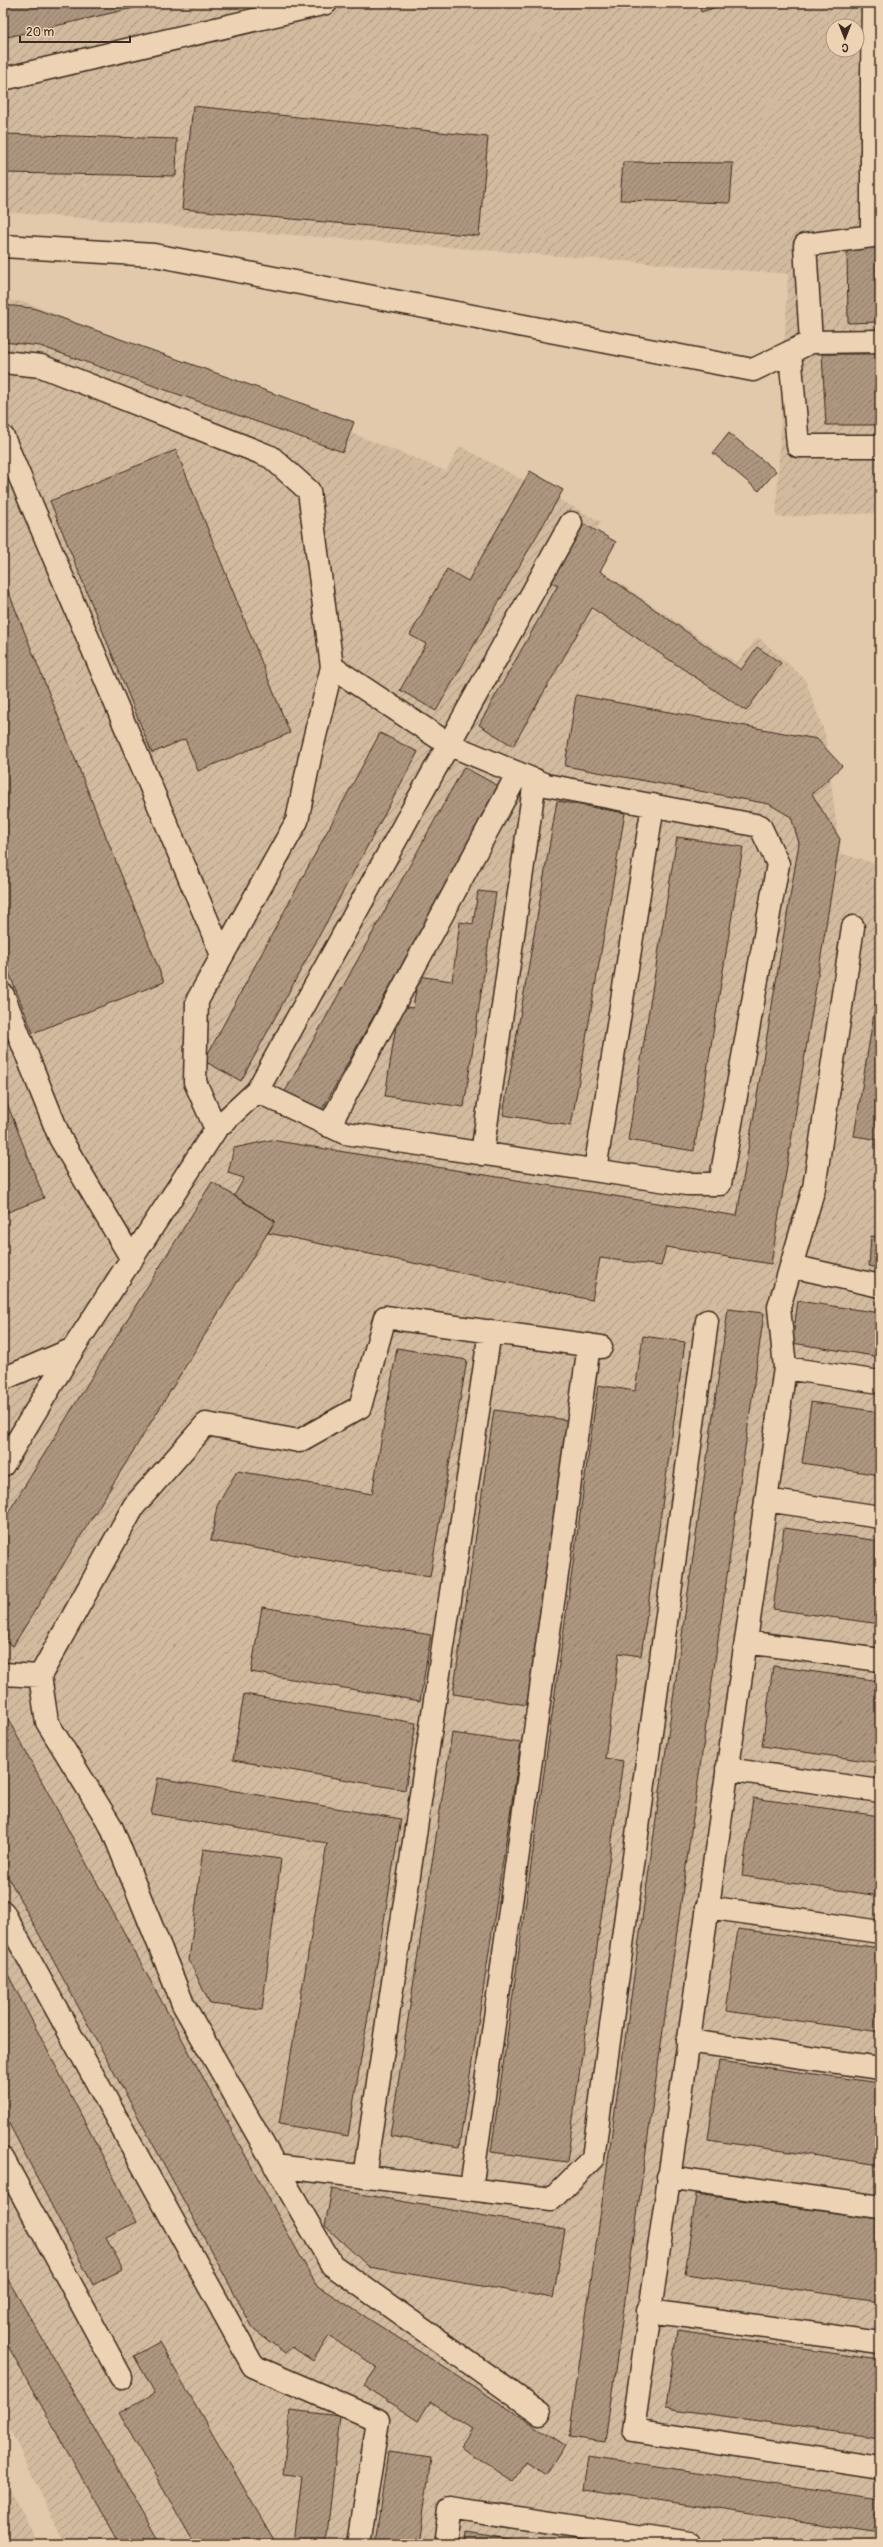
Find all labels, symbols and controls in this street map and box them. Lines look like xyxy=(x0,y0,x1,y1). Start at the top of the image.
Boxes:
scale bar xyxy=(20,18,130,44)
north arrow xyxy=(825,18,865,58)
text: 20 m xyxy=(26,25,55,40)
text: С xyxy=(841,41,848,54)

